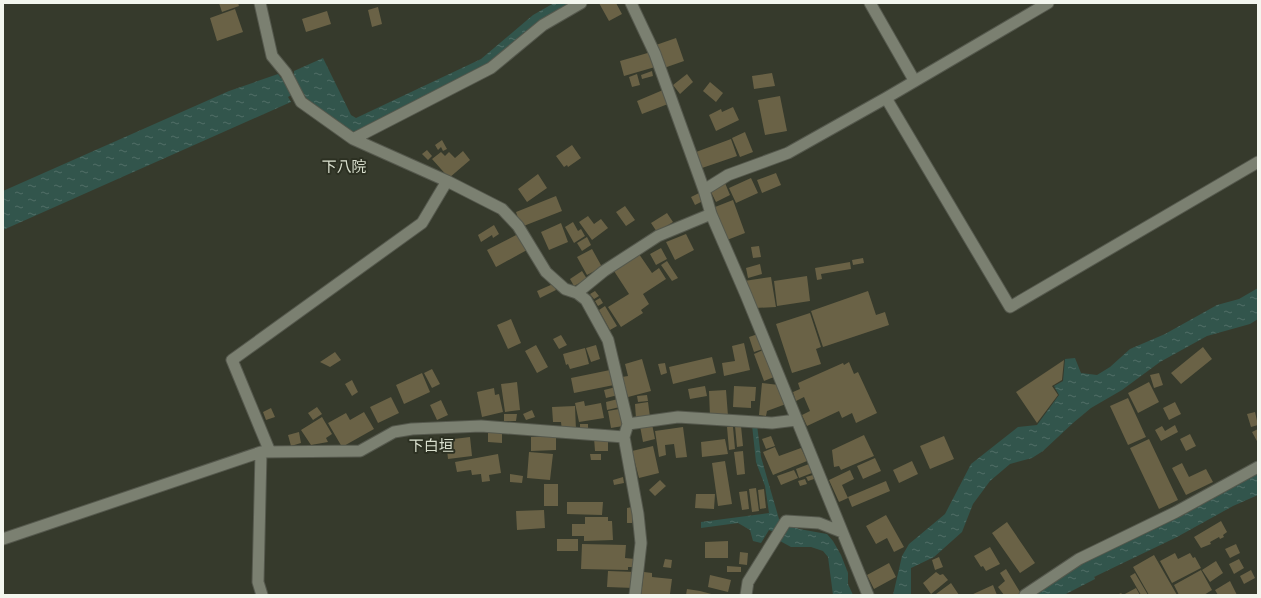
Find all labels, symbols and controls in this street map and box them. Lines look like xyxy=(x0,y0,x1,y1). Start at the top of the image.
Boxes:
district label: 下八院 xyxy=(321,157,367,176)
district label: 下白垣 xyxy=(408,436,454,455)

